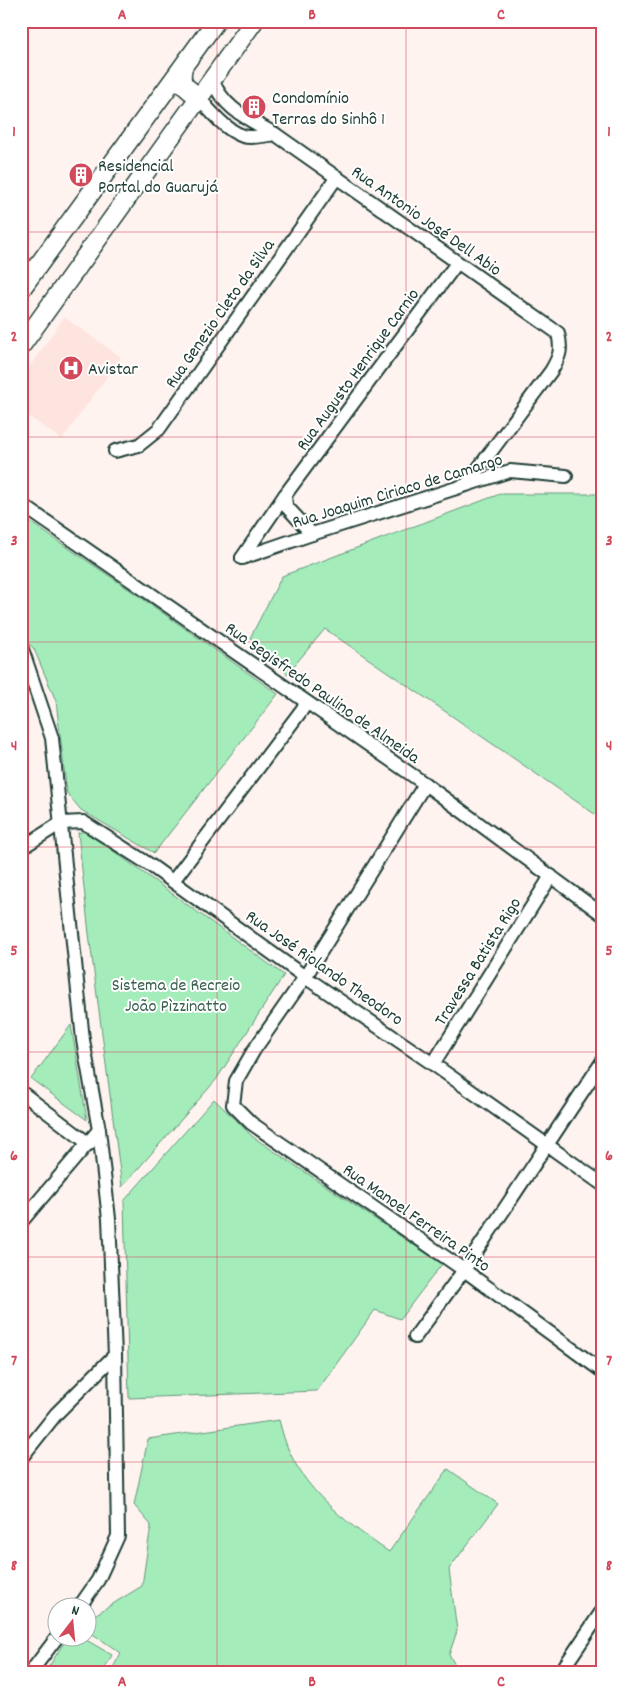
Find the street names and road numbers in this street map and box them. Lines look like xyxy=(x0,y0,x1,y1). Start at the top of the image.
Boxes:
street label: Rua Antonio José Dell Abio xyxy=(345,161,506,283)
street label: Rua Genezio Cleto da Silva xyxy=(160,234,282,394)
street label: Rua Augusto Henrique Carnio xyxy=(291,284,427,457)
street label: Rua Joaquim Ciriaco de Camargo xyxy=(289,448,506,536)
street label: Rua Segisfredo Paulino de Almeida xyxy=(219,617,424,771)
street label: Travessa Batista Rigo xyxy=(430,893,529,1031)
street label: Rua José Riolando Theodoro xyxy=(240,905,407,1033)
street label: Rua Manoel Ferreira Pinto xyxy=(337,1159,494,1279)

